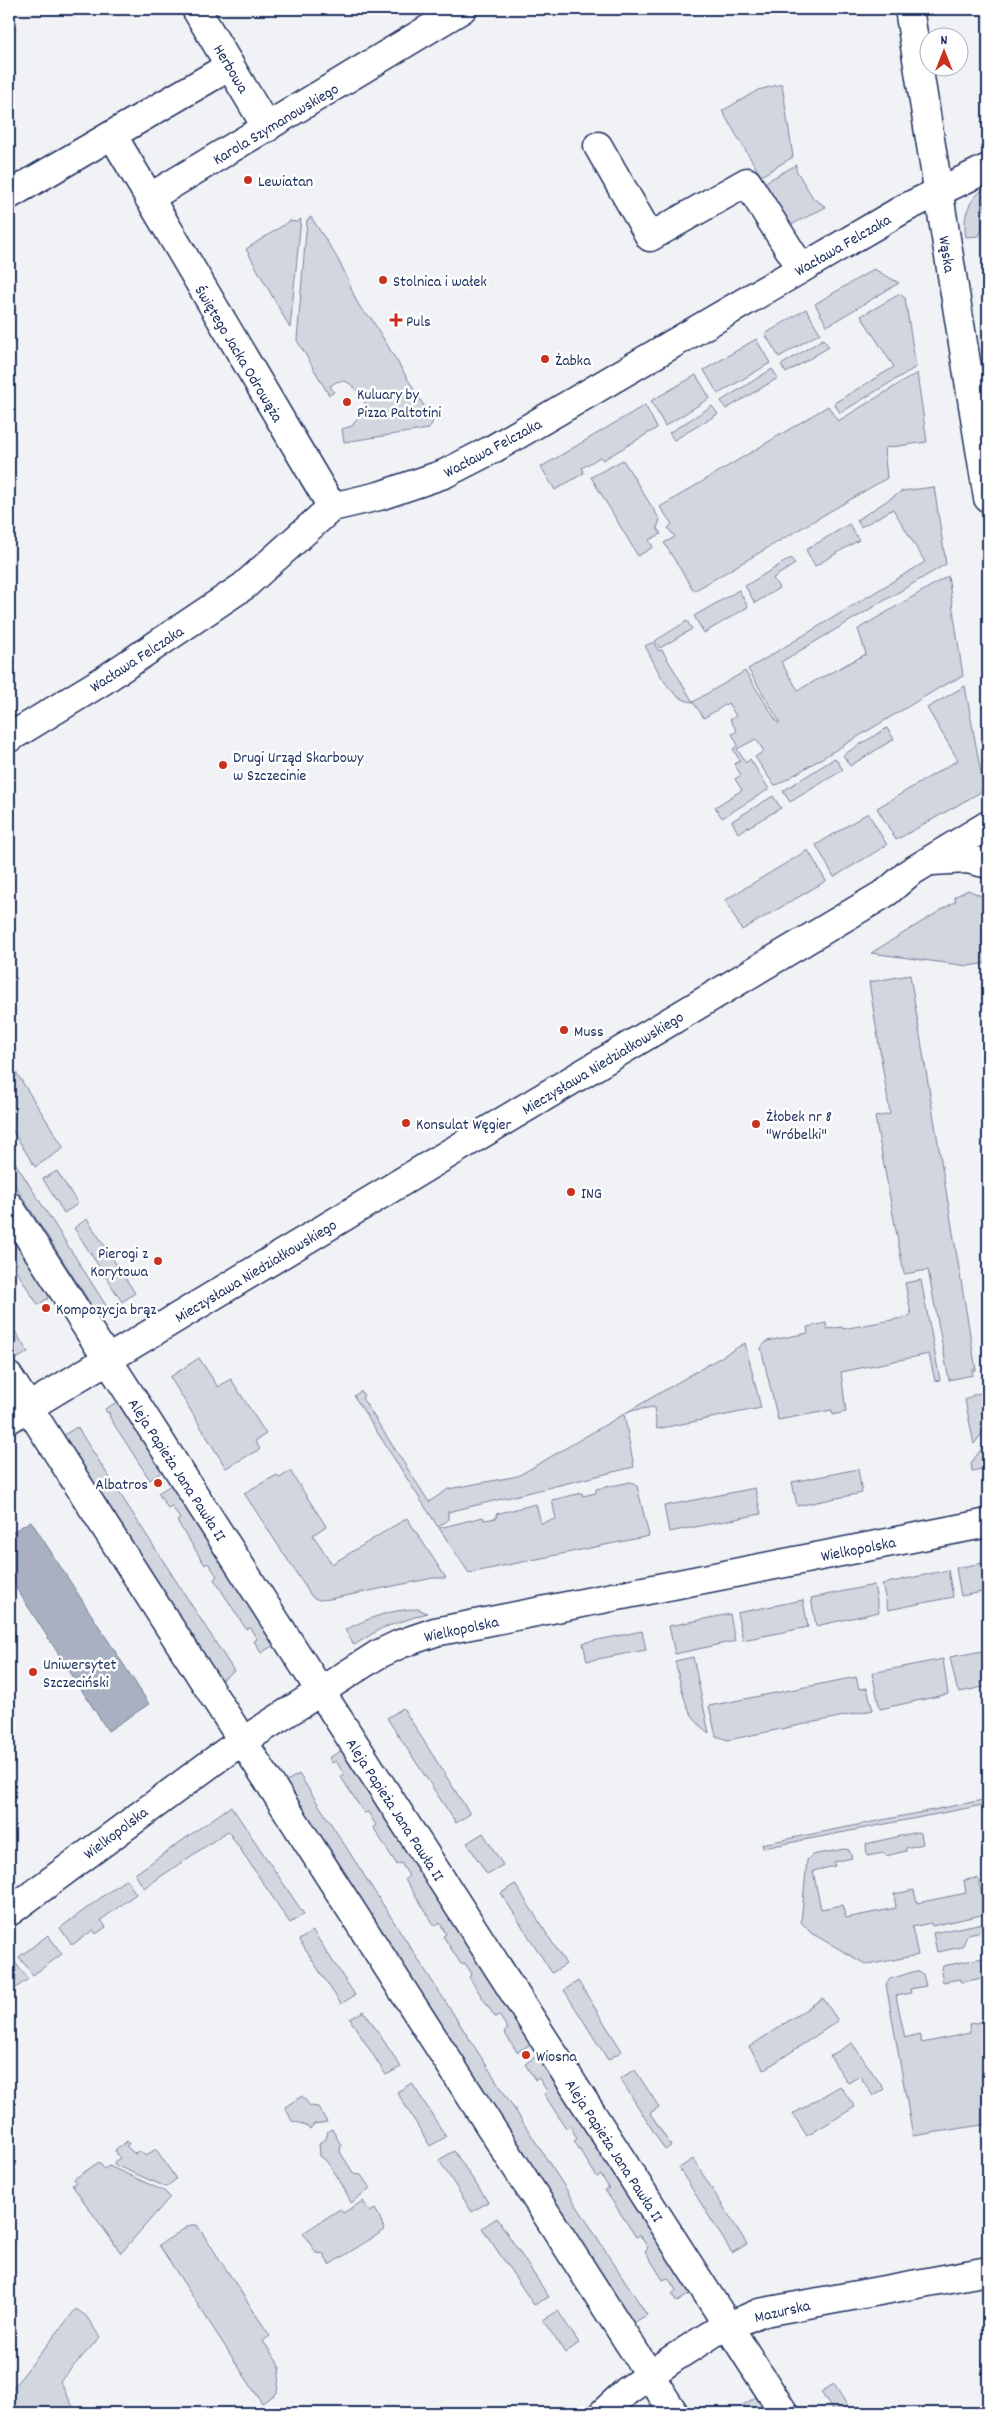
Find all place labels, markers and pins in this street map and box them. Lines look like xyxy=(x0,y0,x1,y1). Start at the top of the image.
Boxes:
place label: Lewiatan xyxy=(258,171,313,194)
marker: Lewiatan xyxy=(242,174,254,186)
place label: Stolnica i wałek xyxy=(393,271,487,294)
marker: Stolnica i wałek xyxy=(377,274,389,286)
place label: Puls xyxy=(406,311,431,334)
marker: Puls xyxy=(390,314,402,326)
place label: Żabka xyxy=(555,350,591,373)
marker: Żabka xyxy=(539,353,551,365)
place label: Kuluary by Pizza Paltotini xyxy=(357,384,441,425)
marker: Kuluary by Pizza Paltotini xyxy=(341,396,353,408)
place label: Drugi Urząd Skarbowy w Szczecinie xyxy=(233,747,364,788)
marker: Drugi Urząd Skarbowy w Szczecinie xyxy=(217,759,229,771)
place label: Muss xyxy=(574,1021,604,1044)
marker: Muss xyxy=(558,1024,570,1036)
place label: Żłobek nr 8 "Wróbelki" xyxy=(766,1106,832,1147)
place label: Konsulat Węgier xyxy=(416,1114,512,1137)
marker: Konsulat Węgier xyxy=(400,1117,412,1129)
marker: Żłobek nr 8 "Wróbelki" xyxy=(750,1118,762,1130)
place label: ING xyxy=(581,1183,602,1206)
marker: ING xyxy=(565,1186,577,1198)
place label: Pierogi z Korytowa xyxy=(90,1243,148,1284)
marker: Pierogi z Korytowa xyxy=(152,1255,164,1267)
place label: Kompozycja brąz xyxy=(56,1299,156,1322)
marker: Kompozycja brąz xyxy=(40,1302,52,1314)
place label: Albatros xyxy=(95,1474,148,1497)
marker: Albatros xyxy=(152,1477,164,1489)
place label: Uniwersytet Szczeciński xyxy=(43,1654,116,1695)
marker: Uniwersytet Szczeciński xyxy=(27,1666,39,1678)
place label: Wiosna xyxy=(536,2046,577,2069)
marker: Wiosna xyxy=(520,2049,532,2061)

